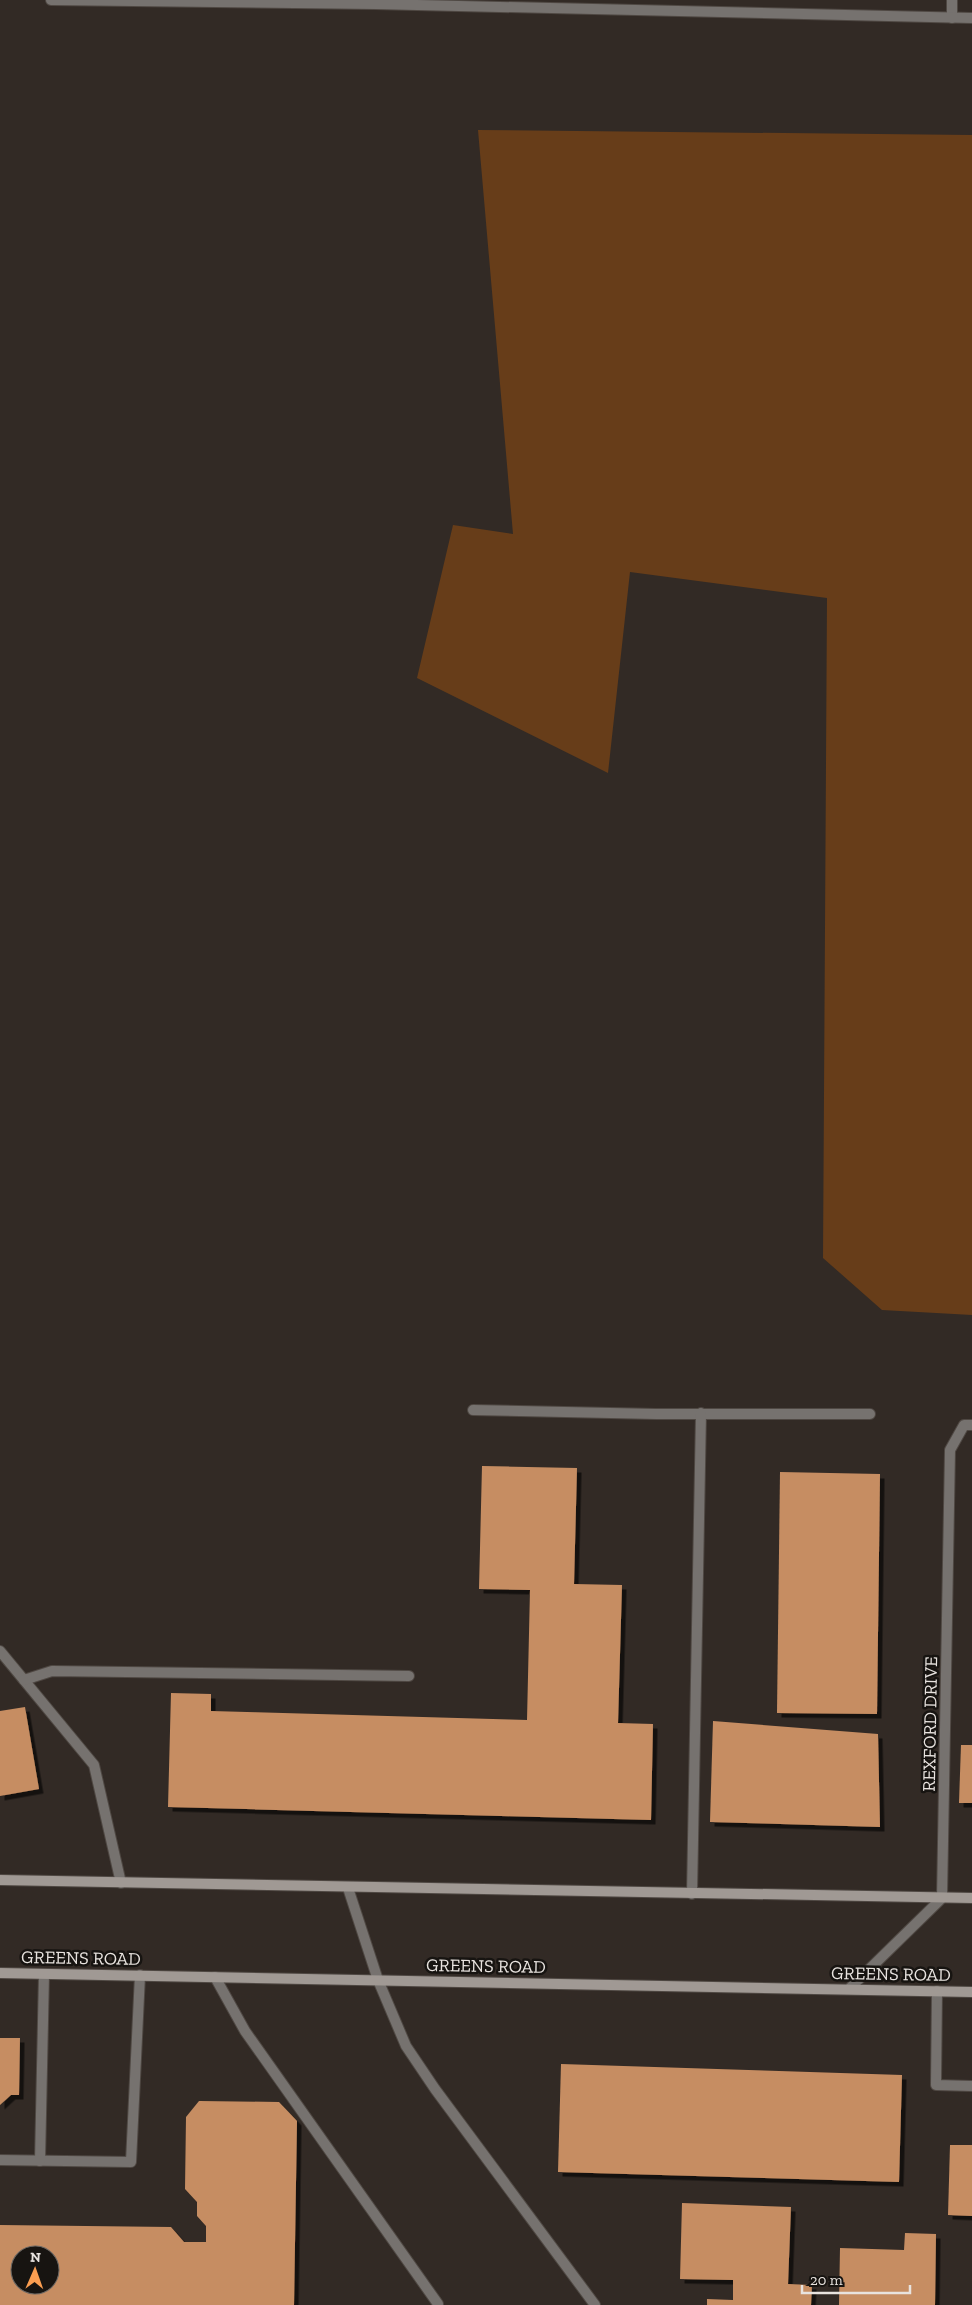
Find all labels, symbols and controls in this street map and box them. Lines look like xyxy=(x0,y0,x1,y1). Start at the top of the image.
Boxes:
street label: REXFORD DRIVE xyxy=(918,1656,942,1792)
street label: GREENS ROAD xyxy=(21,1946,141,1970)
street label: GREENS ROAD xyxy=(426,1954,546,1978)
street label: GREENS ROAD xyxy=(831,1962,951,1986)
north arrow xyxy=(10,2245,60,2295)
text: N xyxy=(30,2249,41,2266)
scale bar xyxy=(802,2262,910,2294)
text: 20 m xyxy=(810,2271,843,2289)

